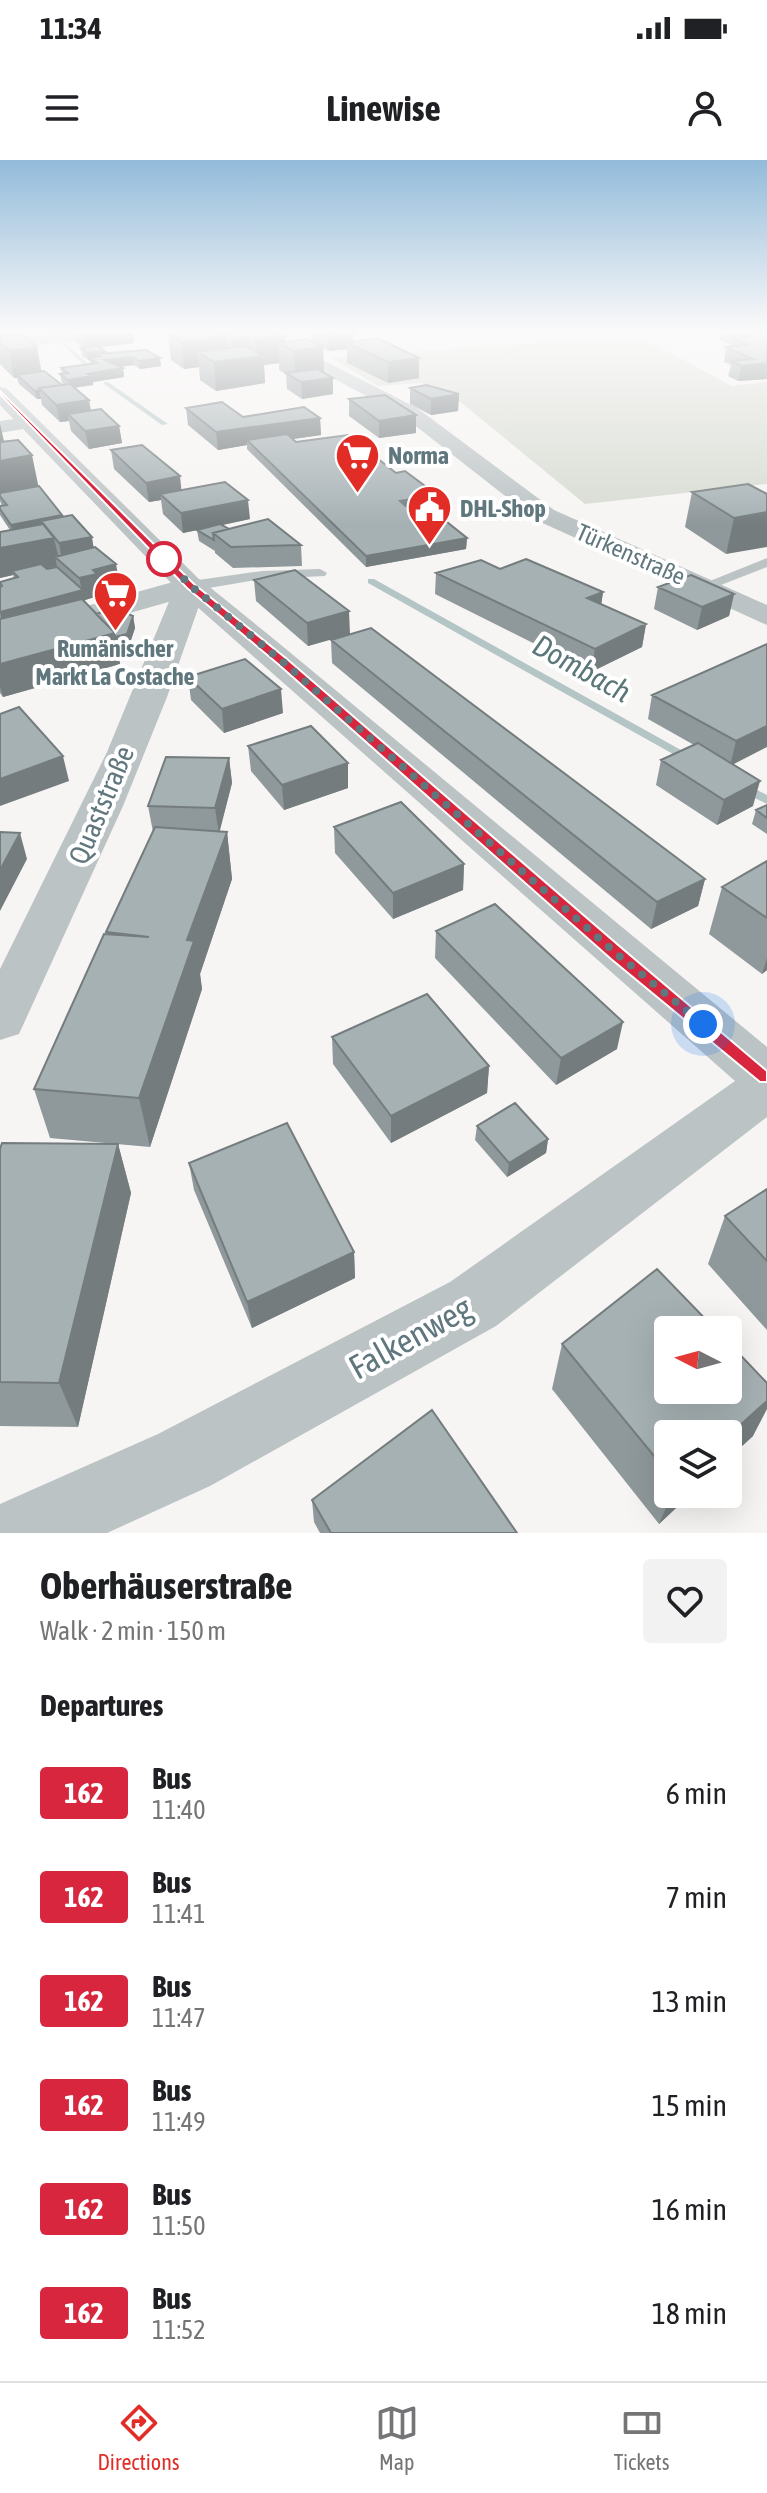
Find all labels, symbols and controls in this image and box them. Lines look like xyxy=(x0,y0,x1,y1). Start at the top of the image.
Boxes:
text: 11:34 xyxy=(40,11,102,45)
icon: menu xyxy=(40,86,84,130)
icon: person xyxy=(683,86,727,130)
text: Linewise xyxy=(326,87,441,129)
supermarket icon: Norma xyxy=(333,431,381,494)
place label: Norma xyxy=(388,442,449,469)
public building icon: DHL-Shop xyxy=(405,484,453,547)
place label: DHL-Shop xyxy=(460,495,546,522)
street label: Türkenstraße xyxy=(573,518,689,590)
unlabelled marker xyxy=(147,542,181,576)
supermarket icon: Rumänischer Markt La Costache xyxy=(91,570,139,633)
water label: Dombach xyxy=(527,627,637,709)
place label: Rumänischer Markt La Costache xyxy=(36,635,195,690)
street label: Quaststraße xyxy=(62,741,140,869)
your location xyxy=(683,1004,723,1044)
street label: Falkenweg xyxy=(342,1287,478,1387)
north arrow xyxy=(654,1316,742,1404)
map controls xyxy=(654,1316,742,1508)
button: layers xyxy=(654,1420,742,1508)
button: heart xyxy=(643,1559,727,1643)
text: Oberhäuserstraße xyxy=(40,1564,293,1607)
text: Walk · 2 min · 150 m xyxy=(40,1616,226,1646)
text: Departures xyxy=(40,1688,163,1722)
text: Bus xyxy=(152,1761,191,1795)
text: 6 min xyxy=(666,1776,727,1810)
text: 162 xyxy=(64,1777,104,1809)
text: 11:40 xyxy=(152,1795,206,1825)
text: Bus xyxy=(152,1865,191,1899)
text: 7 min xyxy=(666,1880,727,1914)
text: 162 xyxy=(64,1881,104,1913)
text: 11:41 xyxy=(152,1899,206,1929)
text: Bus xyxy=(152,1969,191,2003)
text: 13 min xyxy=(652,1984,727,2018)
text: 162 xyxy=(64,1985,104,2017)
text: 11:47 xyxy=(152,2003,206,2033)
text: Bus xyxy=(152,2073,191,2107)
text: 15 min xyxy=(652,2088,727,2122)
text: 162 xyxy=(64,2089,104,2121)
text: 11:49 xyxy=(152,2107,206,2137)
text: Bus xyxy=(152,2177,191,2211)
text: 16 min xyxy=(652,2192,727,2226)
text: 162 xyxy=(64,2193,104,2225)
text: 11:50 xyxy=(152,2211,206,2241)
text: Bus xyxy=(152,2281,191,2315)
text: 18 min xyxy=(652,2296,727,2330)
text: 162 xyxy=(64,2297,104,2329)
text: 11:52 xyxy=(152,2315,206,2345)
tab: Directions xyxy=(98,2401,180,2475)
tab: Map xyxy=(375,2401,419,2475)
tab: Tickets xyxy=(614,2401,669,2475)

